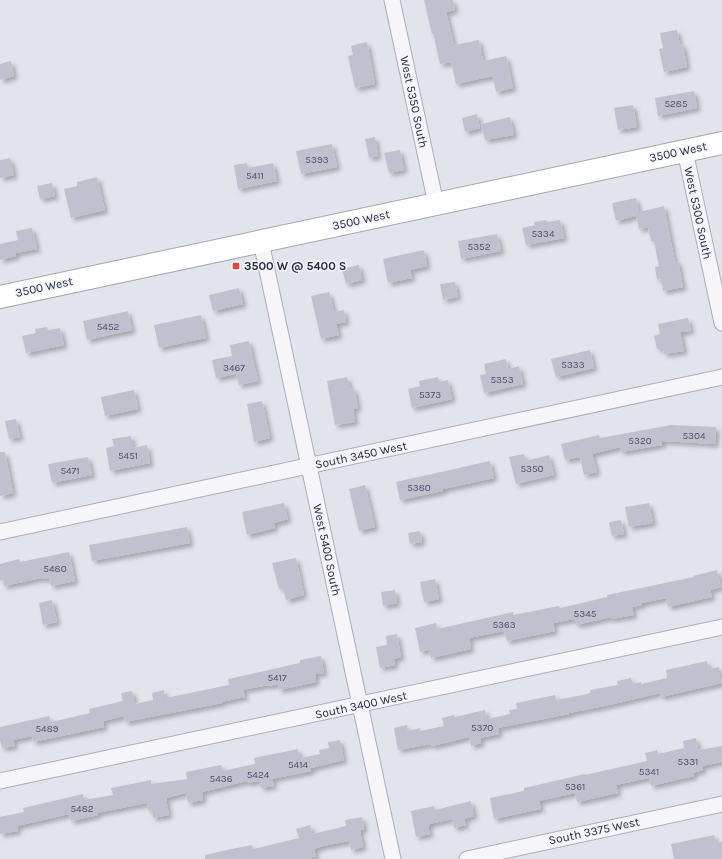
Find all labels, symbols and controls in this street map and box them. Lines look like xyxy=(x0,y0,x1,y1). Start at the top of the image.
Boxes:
street label: West 5350 South xyxy=(397,55,431,149)
house number: 5285 xyxy=(664,98,688,110)
street label: 3500 West xyxy=(648,139,708,165)
house number: 5393 xyxy=(305,154,329,166)
street label: West 5300 South xyxy=(681,166,715,260)
house number: 5411 xyxy=(246,170,264,182)
street label: 3500 West xyxy=(331,207,391,233)
house number: 5334 xyxy=(531,228,555,240)
house number: 5352 xyxy=(468,241,491,253)
place label: 3500 W @ 5400 S xyxy=(244,259,346,273)
marker: 3500 W @ 5400 S xyxy=(231,261,241,271)
street label: 3500 West xyxy=(14,274,74,300)
house number: 5452 xyxy=(97,321,120,333)
house number: 5333 xyxy=(561,359,585,371)
house number: 3467 xyxy=(223,362,245,374)
house number: 5353 xyxy=(490,374,514,386)
house number: 5373 xyxy=(419,389,441,401)
house number: 5304 xyxy=(682,430,706,442)
house number: 5320 xyxy=(628,435,652,447)
street label: South 3450 West xyxy=(314,438,409,472)
house number: 5451 xyxy=(118,450,138,462)
house number: 5350 xyxy=(520,463,544,475)
house number: 5471 xyxy=(60,465,80,477)
house number: 5380 xyxy=(407,482,431,494)
street label: West 5400 South xyxy=(310,503,344,597)
house number: 5480 xyxy=(43,563,67,575)
house number: 5345 xyxy=(574,608,597,620)
house number: 5363 xyxy=(492,619,516,631)
house number: 5417 xyxy=(267,672,287,684)
street label: South 3400 West xyxy=(314,688,409,722)
house number: 5370 xyxy=(471,722,493,734)
house number: 5489 xyxy=(35,723,59,735)
house number: 5331 xyxy=(678,756,698,768)
house number: 5414 xyxy=(288,759,308,771)
house number: 5341 xyxy=(639,766,659,778)
house number: 5424 xyxy=(247,769,270,781)
house number: 5436 xyxy=(210,773,233,785)
house number: 5361 xyxy=(565,781,585,793)
house number: 5482 xyxy=(70,803,94,815)
street label: South 3375 West xyxy=(547,814,641,847)

